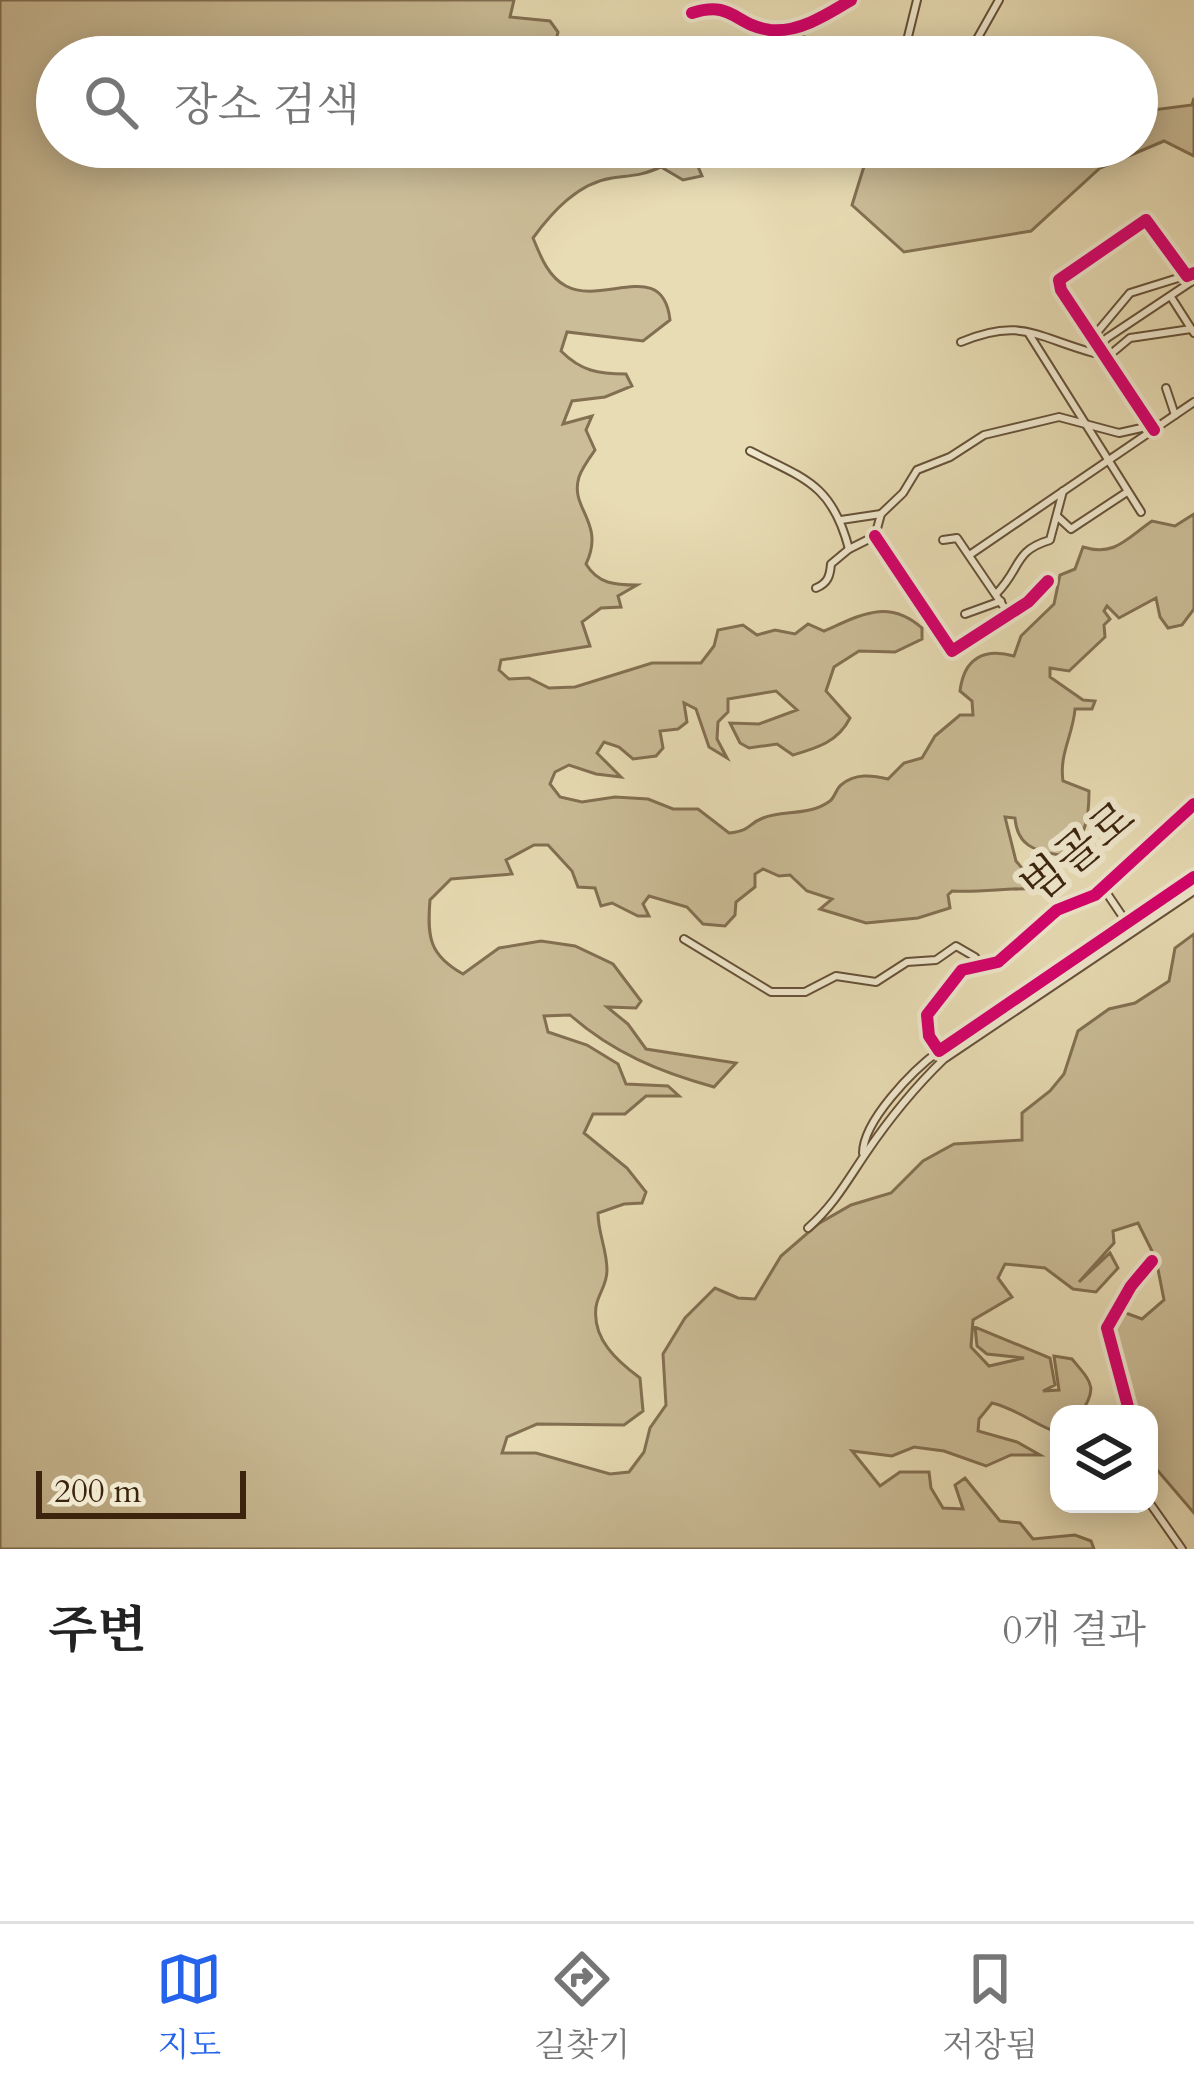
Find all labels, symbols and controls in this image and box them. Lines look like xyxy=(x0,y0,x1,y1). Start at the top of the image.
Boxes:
search box xyxy=(36,36,1158,168)
icon: search xyxy=(78,69,144,135)
text: 장소 검색 xyxy=(174,75,360,136)
street label: 범골로 xyxy=(1008,787,1148,917)
map controls xyxy=(1050,1405,1158,1513)
button: layers xyxy=(1050,1405,1158,1513)
scale bar xyxy=(36,1465,246,1518)
text: 200 m xyxy=(54,1469,141,1514)
text: 주변 xyxy=(48,1596,147,1666)
text: 0개 결과 xyxy=(1003,1604,1146,1657)
tab: 지도 xyxy=(156,1946,222,2068)
tab: 길찾기 xyxy=(534,1946,630,2068)
tab: 저장됨 xyxy=(942,1946,1038,2068)

